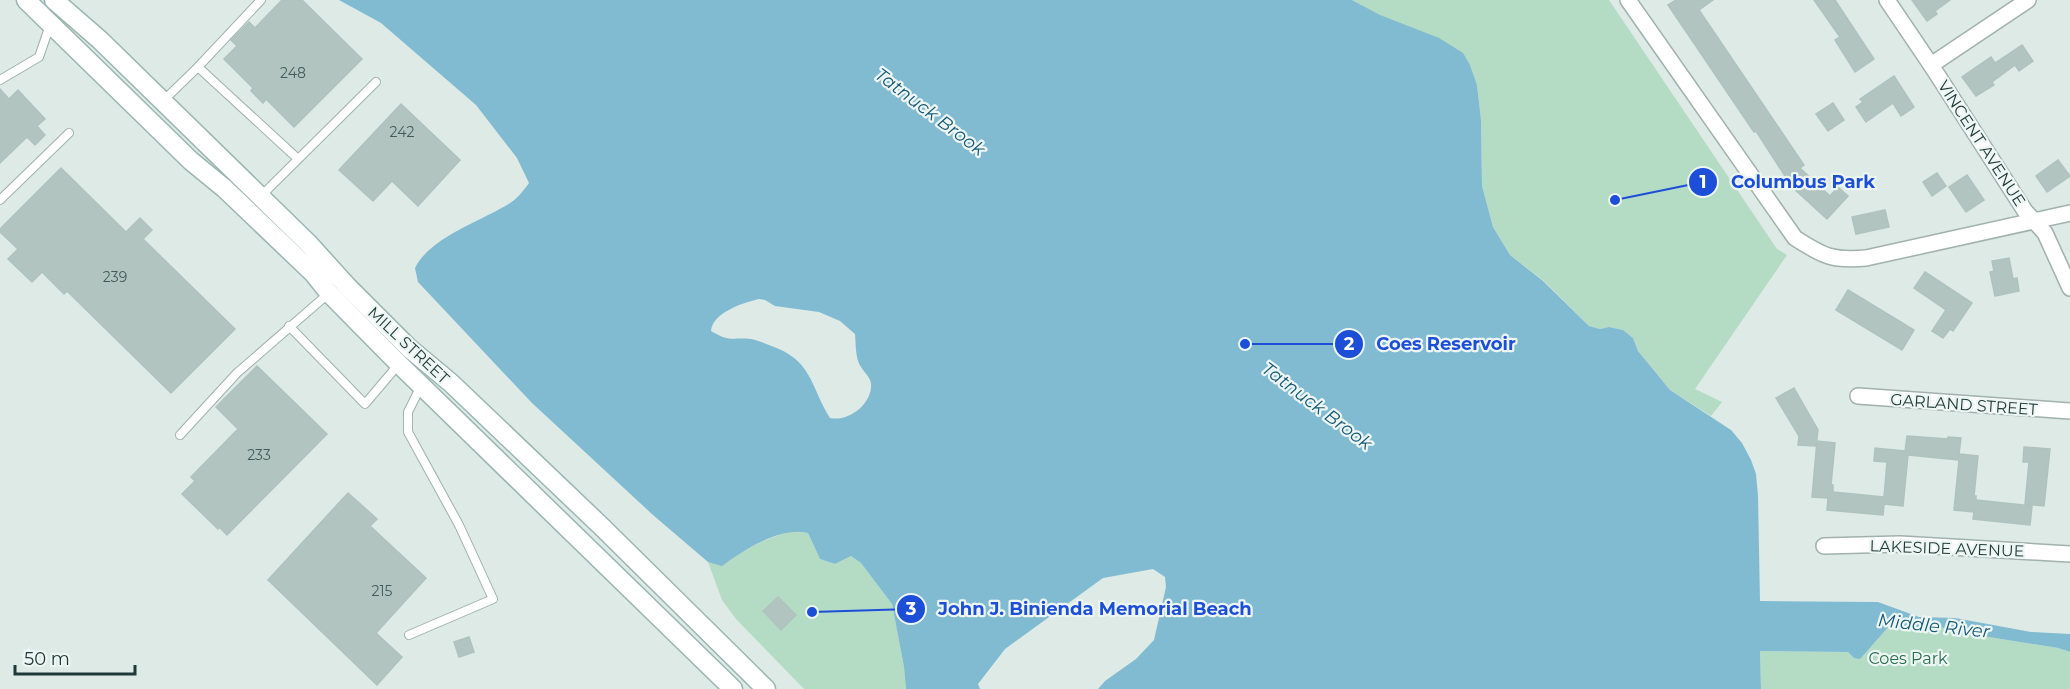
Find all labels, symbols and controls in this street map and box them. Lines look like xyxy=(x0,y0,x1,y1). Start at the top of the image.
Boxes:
water label: Tatnuck Brook xyxy=(871,63,991,161)
house number: 248 xyxy=(280,64,306,82)
street label: VINCENT AVENUE xyxy=(1934,77,2029,210)
house number: 242 xyxy=(390,123,414,141)
callout: Columbus Park xyxy=(1688,164,1887,200)
text: 1 xyxy=(1699,171,1707,193)
text: Columbus Park xyxy=(1731,171,1875,193)
house number: 239 xyxy=(103,268,127,286)
street label: MILL STREET xyxy=(364,303,454,388)
callout: Coes Reservoir xyxy=(1334,326,1527,362)
text: 2 xyxy=(1344,333,1355,355)
text: Coes Reservoir xyxy=(1376,333,1516,355)
water label: Tatnuck Brook xyxy=(1258,357,1378,455)
street label: GARLAND STREET xyxy=(1890,390,2039,419)
house number: 233 xyxy=(247,446,271,464)
street label: LAKESIDE AVENUE xyxy=(1869,536,2025,561)
house number: 215 xyxy=(372,582,393,600)
callout: John J. Binienda Memorial Beach xyxy=(896,591,1264,627)
text: 3 xyxy=(905,598,917,620)
text: John J. Binienda Memorial Beach xyxy=(937,598,1252,620)
water label: Middle River xyxy=(1877,609,1992,643)
scale bar xyxy=(15,638,135,676)
text: 50 m xyxy=(24,648,70,670)
park label: Coes Park xyxy=(1868,649,1948,668)

